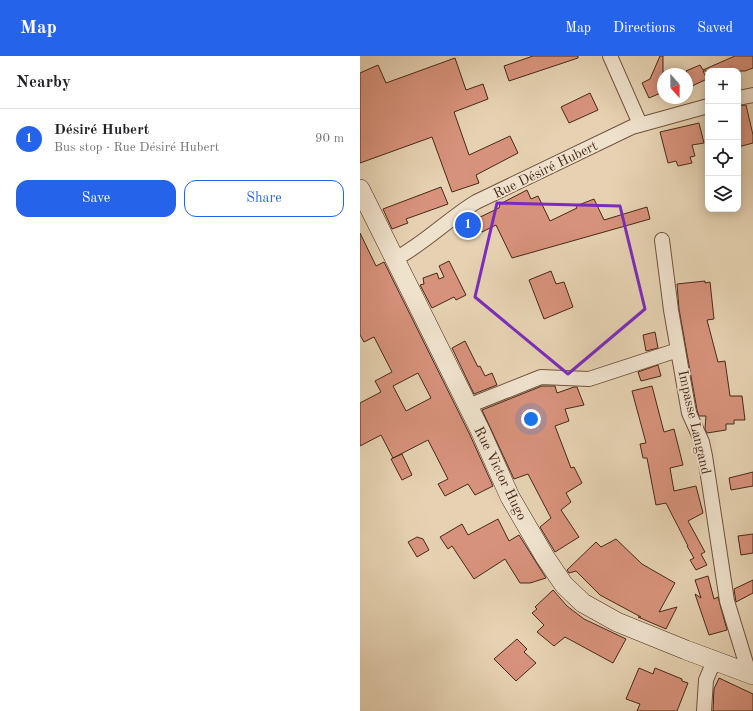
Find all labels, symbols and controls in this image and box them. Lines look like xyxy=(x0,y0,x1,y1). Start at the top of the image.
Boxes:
text: Map xyxy=(20,19,57,38)
text: Map xyxy=(565,21,591,35)
text: Directions xyxy=(613,21,675,35)
text: Saved xyxy=(697,21,733,35)
north arrow xyxy=(657,68,693,104)
map controls xyxy=(705,68,741,212)
button: + xyxy=(705,68,741,104)
text: Nearby xyxy=(16,74,71,91)
button: − xyxy=(705,104,741,140)
text: Désiré Hubert xyxy=(54,123,149,138)
text: 1 xyxy=(25,132,33,145)
text: 90 m xyxy=(315,132,344,145)
street label: Rue Désiré Hubert xyxy=(491,139,600,201)
button: locate xyxy=(705,140,741,176)
text: Bus stop · Rue Désiré Hubert xyxy=(54,141,219,154)
button: layers xyxy=(705,176,741,212)
button: Save xyxy=(16,180,176,217)
button: Share xyxy=(184,180,344,217)
pin: 1 xyxy=(455,210,481,240)
street label: Impasse Langand xyxy=(675,369,713,476)
your location xyxy=(521,409,541,429)
street label: Rue Victor Hugo xyxy=(471,424,529,523)

